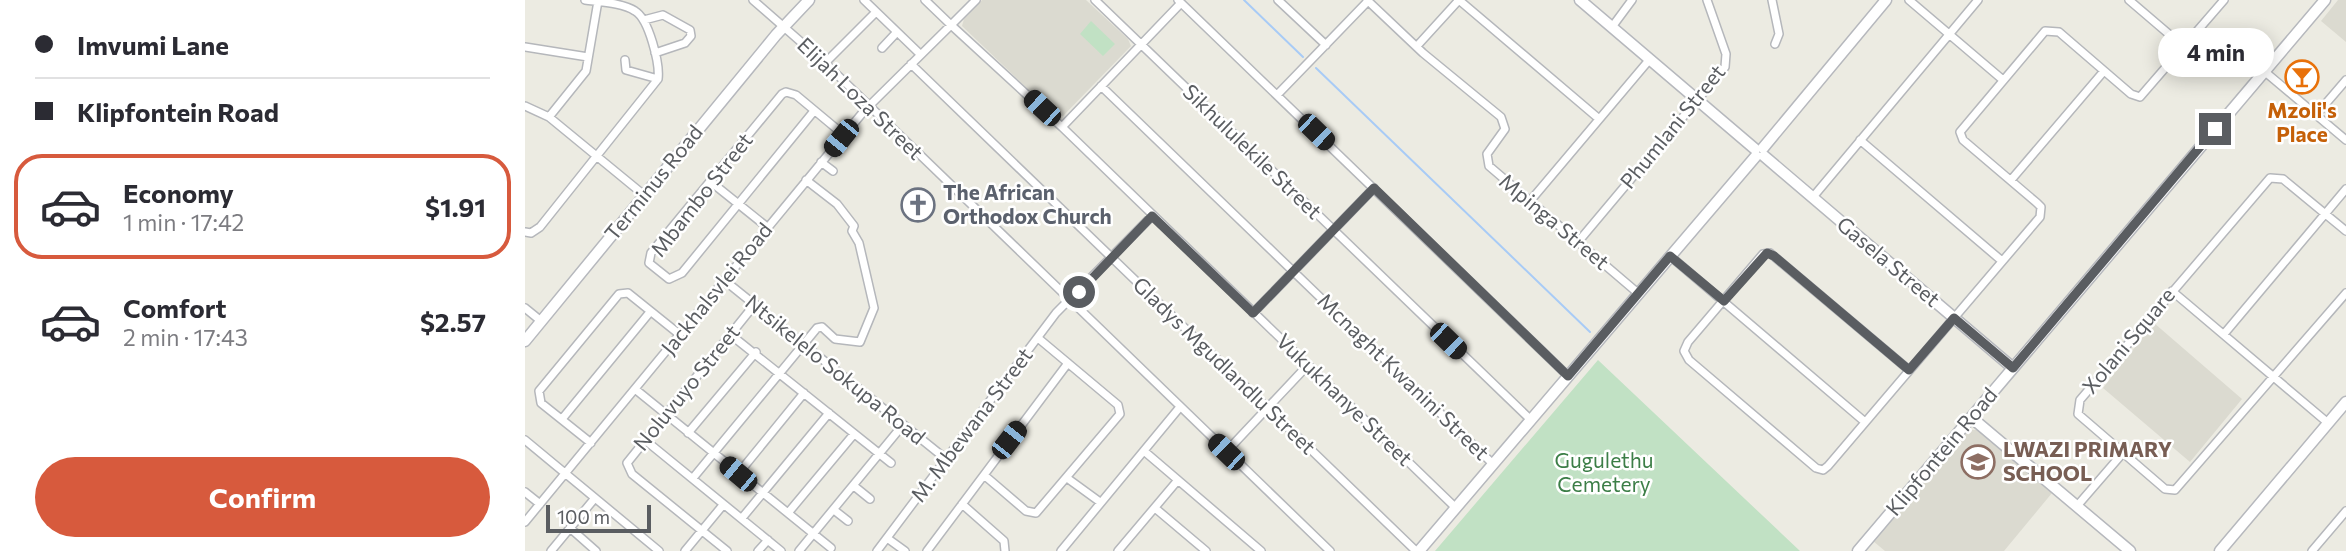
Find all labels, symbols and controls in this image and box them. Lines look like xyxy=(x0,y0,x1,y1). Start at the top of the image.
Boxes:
callout: 4 min xyxy=(2157,27,2273,76)
text: Imvumi Lane xyxy=(77,29,229,60)
street label: Elijah Loza Street xyxy=(793,32,929,164)
text: 4 min xyxy=(2187,38,2245,66)
bar icon: Mzoli's Place xyxy=(2283,58,2321,96)
street label: Phumlani Street xyxy=(1614,59,1729,193)
street label: Sikhululekile Street xyxy=(1179,78,1328,223)
car xyxy=(1020,86,1065,130)
text: Klipfontein Road xyxy=(77,96,279,127)
place label: Mzoli's Place xyxy=(2267,97,2337,146)
car xyxy=(1294,110,1339,154)
route end xyxy=(2199,113,2231,145)
car xyxy=(820,115,863,161)
street label: Terminus Road xyxy=(599,119,707,245)
street label: Mbambo Street xyxy=(645,127,757,261)
street label: Mpinga Street xyxy=(1495,168,1615,274)
icon: car xyxy=(39,175,102,238)
text: Economy xyxy=(123,177,234,208)
place label: The African Orthodox Church xyxy=(943,179,1112,228)
church icon: The African Orthodox Church xyxy=(899,186,937,224)
text: $1.91 xyxy=(425,191,486,222)
text: 1 min · 17:42 xyxy=(123,208,244,236)
street label: Gasela Street xyxy=(1832,211,1946,311)
street label: Jackhalsvlei Road xyxy=(655,217,777,359)
street label: Gladys Mgudlandlu Street xyxy=(1129,271,1322,459)
route start xyxy=(1063,276,1095,308)
street label: Xolani Square xyxy=(2076,282,2179,398)
street label: Mcnaght Kwanini Street xyxy=(1313,287,1495,464)
street label: Ntsikelelo Sokupa Road xyxy=(741,289,931,449)
icon: car xyxy=(39,290,102,353)
text: Comfort xyxy=(123,292,226,323)
text: $2.57 xyxy=(420,306,486,337)
street label: Noluvuyo Street xyxy=(628,319,744,455)
car xyxy=(1426,319,1471,363)
text: 2 min · 17:43 xyxy=(123,323,248,351)
street label: Vukukhanye Street xyxy=(1272,328,1418,470)
street label: M. Mbewana Street xyxy=(905,342,1037,506)
street label: Klipfontein Road xyxy=(1880,382,2002,520)
car xyxy=(988,417,1031,463)
car xyxy=(1204,430,1249,474)
place label: LWAZI PRIMARY SCHOOL xyxy=(2003,436,2172,485)
school or university icon: LWAZI PRIMARY SCHOOL xyxy=(1959,443,1997,481)
park label: Gugulethu Cemetery xyxy=(1555,447,1653,496)
car xyxy=(716,452,761,496)
button: Confirm xyxy=(35,457,490,537)
scale bar xyxy=(546,502,651,534)
text: 100 m xyxy=(557,505,610,528)

